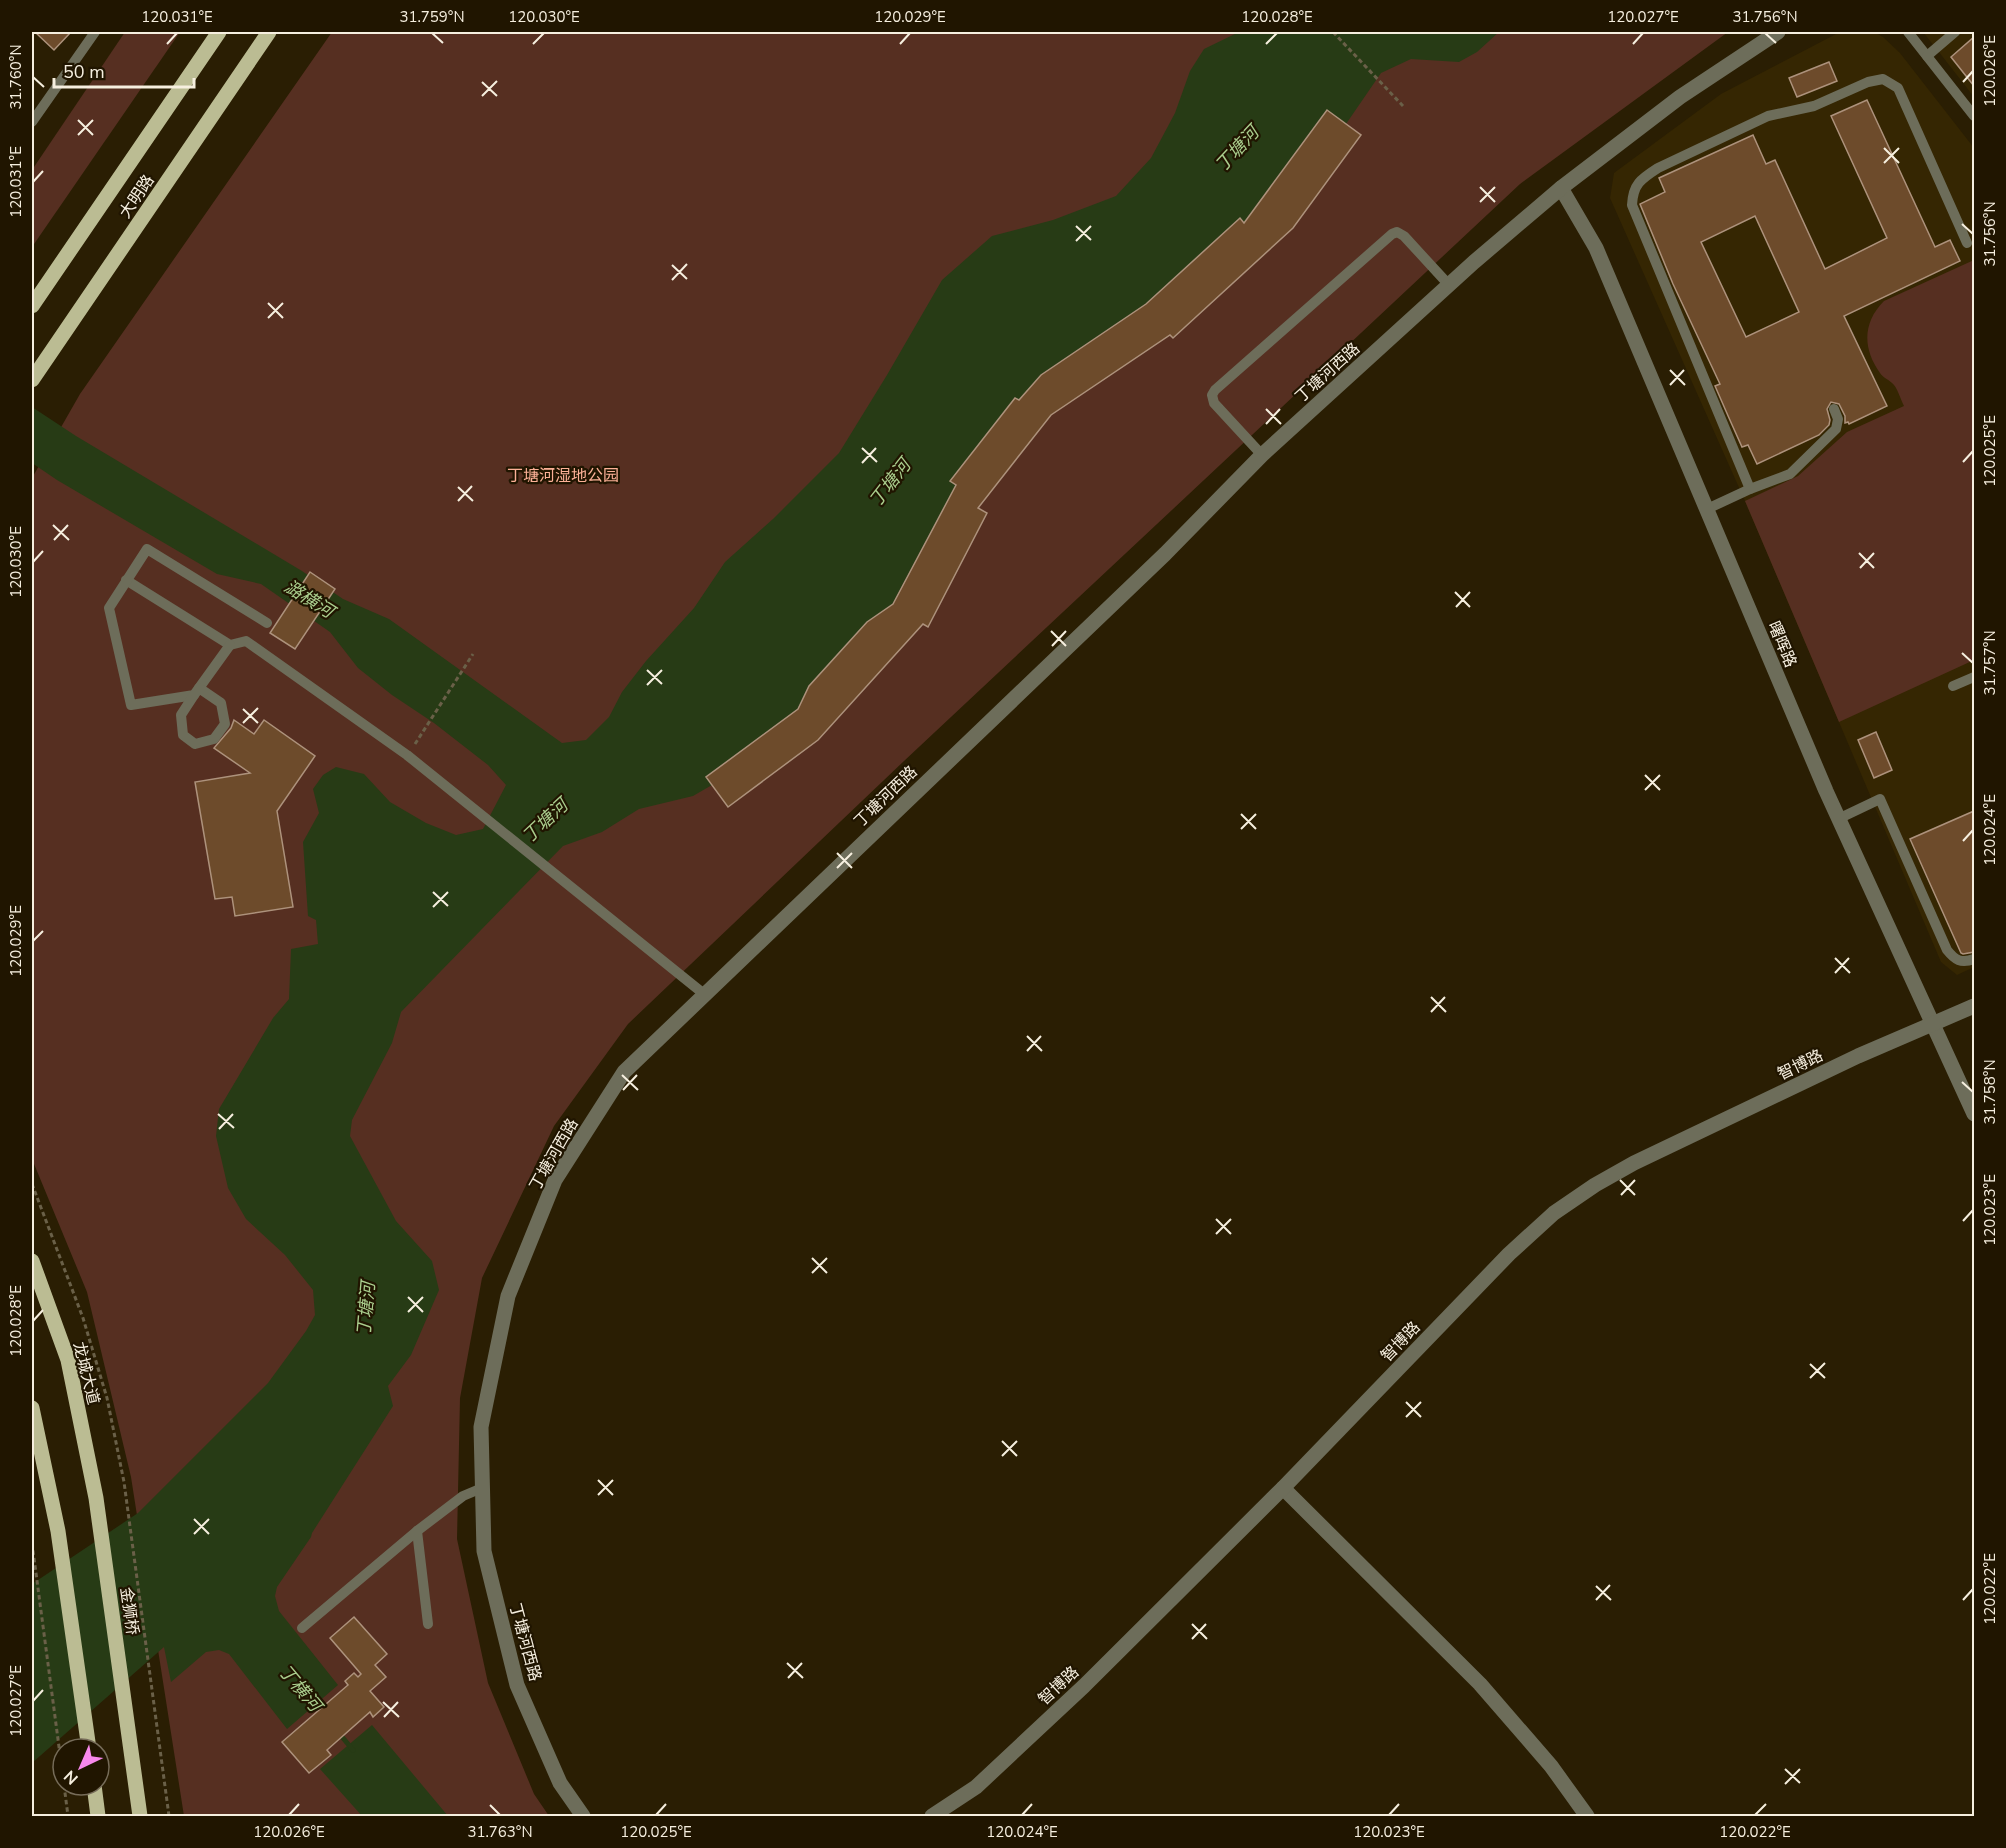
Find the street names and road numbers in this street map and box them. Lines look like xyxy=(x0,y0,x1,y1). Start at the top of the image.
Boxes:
street label: 大明路 xyxy=(114,171,159,223)
street label: 丁塘河西路 xyxy=(1291,338,1365,408)
street label: 曙晖路 xyxy=(1763,618,1802,671)
street label: 丁塘河西路 xyxy=(849,761,922,832)
street label: 智博路 xyxy=(1774,1044,1827,1085)
street label: 丁塘河西路 xyxy=(524,1114,583,1195)
street label: 智博路 xyxy=(1376,1317,1425,1367)
street label: 龙城大道 xyxy=(68,1340,104,1407)
street label: 金狮桥 xyxy=(115,1586,143,1636)
street label: 丁塘河西路 xyxy=(504,1601,546,1684)
street label: 智博路 xyxy=(1034,1661,1084,1710)

